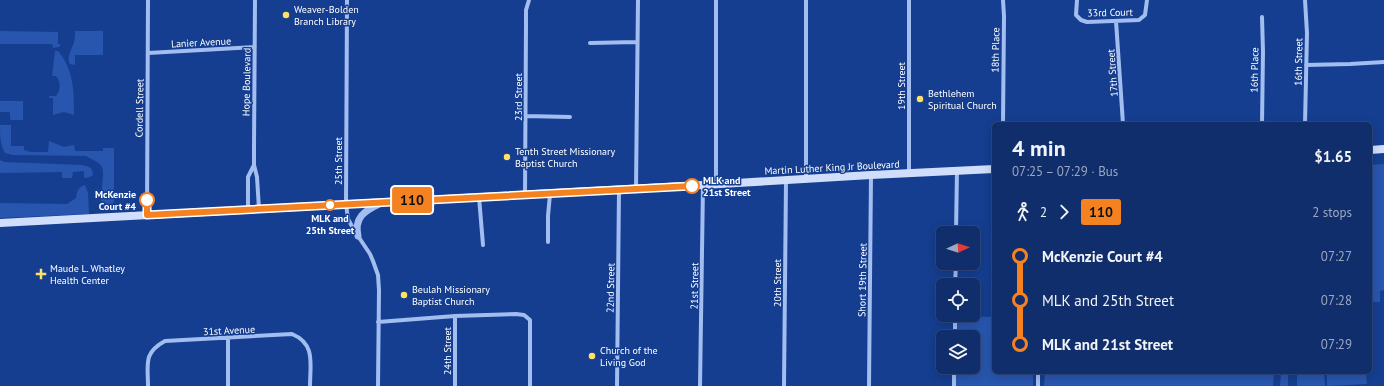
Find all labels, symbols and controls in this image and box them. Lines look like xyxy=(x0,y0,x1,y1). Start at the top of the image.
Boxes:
place label: Weaver-Bolden Branch Library xyxy=(294,3,359,28)
street label: 33rd Court xyxy=(1087,6,1133,19)
marker: Weaver-Bolden Branch Library xyxy=(281,10,291,20)
street label: 18th Place xyxy=(989,27,1002,73)
street label: Lanier Avenue xyxy=(171,34,231,51)
street label: 16th Street xyxy=(1292,37,1305,86)
street label: 16th Place xyxy=(1248,47,1261,93)
street label: Hope Boulevard xyxy=(239,48,254,116)
street label: 17th Street xyxy=(1104,48,1121,97)
street label: 19th Street xyxy=(895,61,908,110)
street label: 23rd Street xyxy=(512,72,525,121)
street label: Cordell Street xyxy=(132,78,147,137)
place label: Bethlehem Spiritual Church xyxy=(928,87,997,112)
marker: Bethlehem Spiritual Church xyxy=(915,94,925,104)
text: 4 min xyxy=(1012,134,1066,162)
street label: 25th Street xyxy=(332,136,345,185)
place label: Tenth Street Missionary Baptist Church xyxy=(515,145,615,170)
text: $1.65 xyxy=(1314,147,1352,166)
marker: Tenth Street Missionary Baptist Church xyxy=(502,152,512,162)
street label: Martin Luther King Jr Boulevard xyxy=(764,157,900,178)
text: 07:25 – 07:29 · Bus xyxy=(1012,163,1118,180)
place label: MLK and 21st Street xyxy=(703,174,751,199)
marker: MLK and 21st Street xyxy=(684,178,700,194)
line badge: 110 xyxy=(389,187,435,213)
place label: McKenzie Court #4 xyxy=(95,188,136,213)
text: 110 xyxy=(400,191,424,209)
marker: McKenzie Court #4 xyxy=(139,192,155,208)
marker: MLK and 25th Street xyxy=(324,199,336,211)
icon: walk xyxy=(1012,201,1034,223)
icon: forward xyxy=(1053,201,1075,223)
text: 110 xyxy=(1089,203,1113,221)
text: 2 xyxy=(1040,204,1047,221)
text: 2 stops xyxy=(1312,204,1352,221)
place label: MLK and 25th Street xyxy=(306,212,355,237)
north arrow xyxy=(936,226,980,270)
map controls xyxy=(936,226,980,374)
street label: Short 19th Street xyxy=(855,242,870,317)
text: McKenzie Court #4 xyxy=(1042,247,1163,266)
text: 07:27 xyxy=(1321,248,1352,265)
street label: 20th Street xyxy=(771,258,784,307)
place label: Maude L. Whatley Health Center xyxy=(50,262,125,287)
street label: 22nd Street xyxy=(604,262,617,313)
street label: 21st Street xyxy=(688,262,701,309)
marker: Maude L. Whatley Health Center xyxy=(35,268,47,280)
button: locate xyxy=(936,278,980,322)
place label: Beulah Missionary Baptist Church xyxy=(412,283,490,308)
marker: Beulah Missionary Baptist Church xyxy=(399,290,409,300)
text: MLK and 25th Street xyxy=(1042,291,1174,310)
text: 07:28 xyxy=(1321,292,1352,309)
street label: 31st Avenue xyxy=(203,323,255,338)
street label: 24th Street xyxy=(441,326,454,375)
button: layers xyxy=(936,330,980,374)
text: MLK and 21st Street xyxy=(1042,335,1173,354)
text: 07:29 xyxy=(1321,336,1352,353)
place label: Church of the Living God xyxy=(600,344,658,369)
marker: Church of the Living God xyxy=(587,351,597,361)

